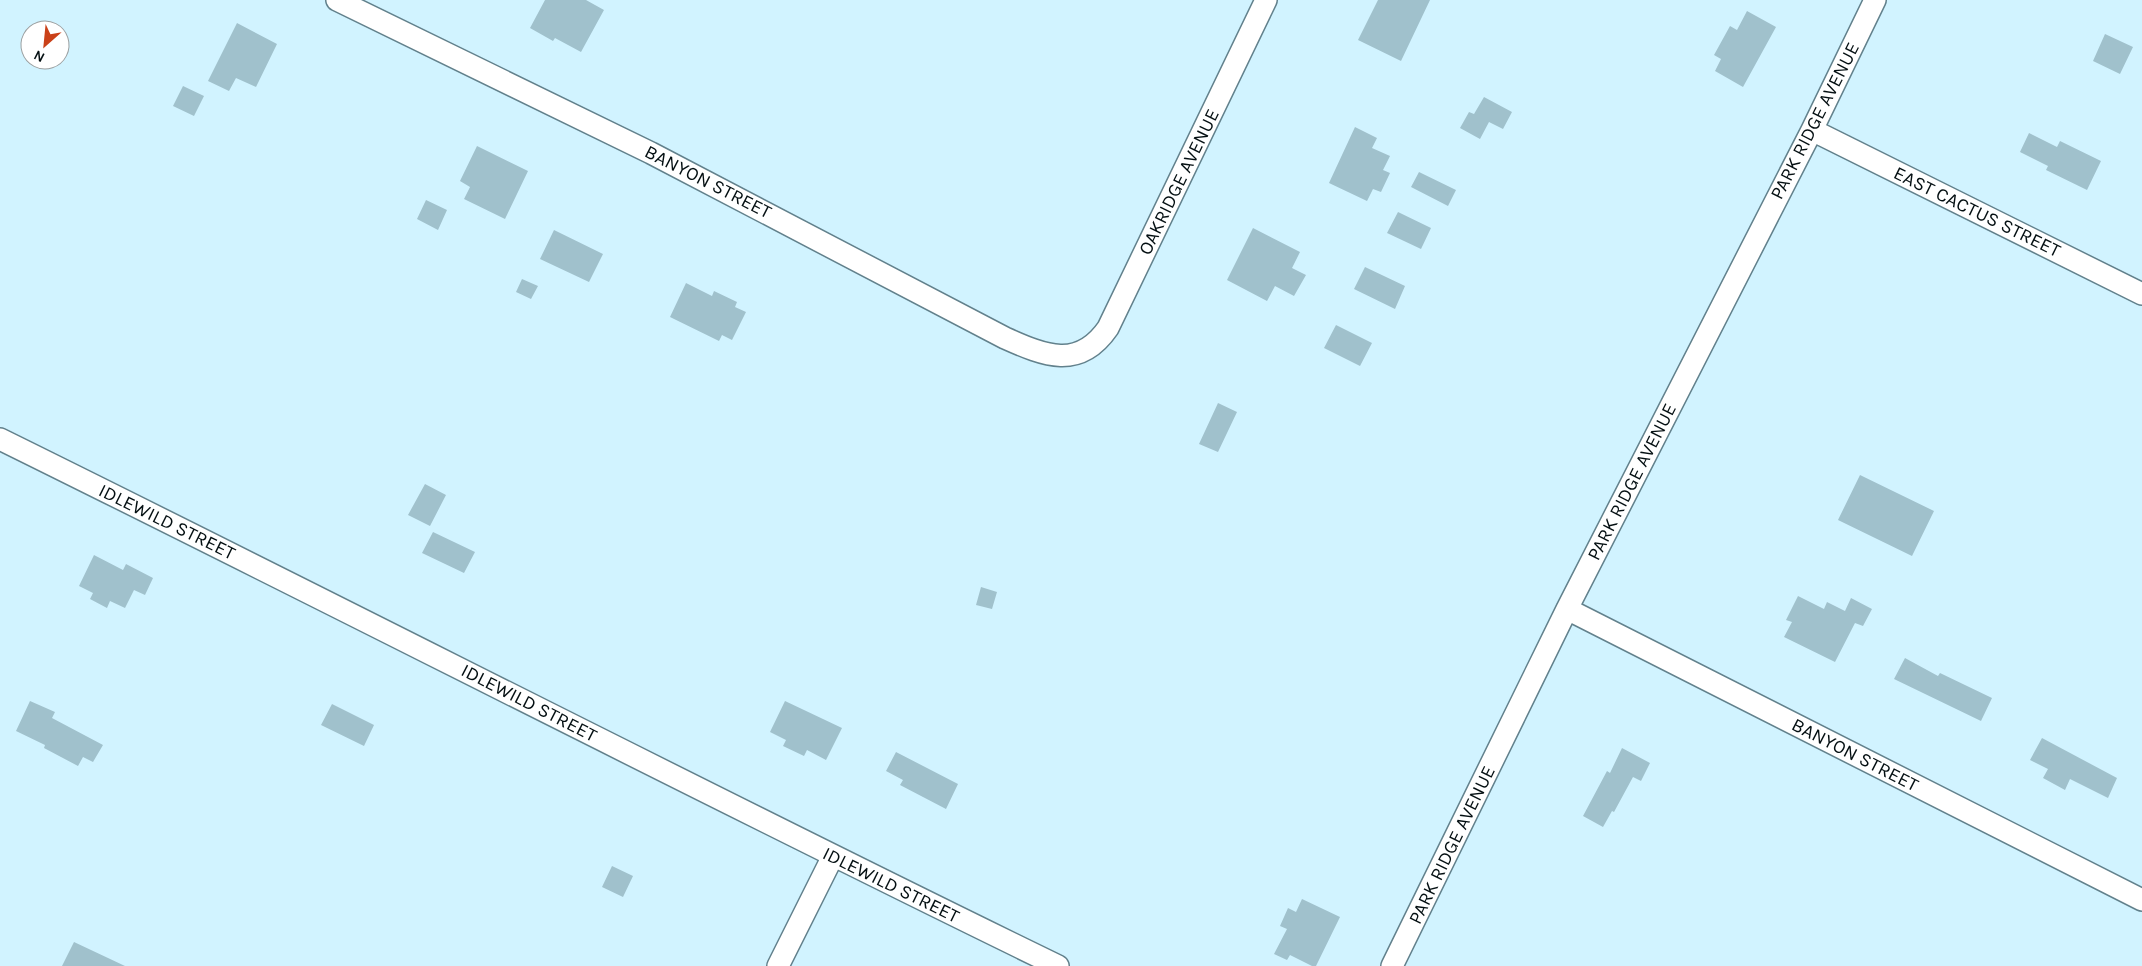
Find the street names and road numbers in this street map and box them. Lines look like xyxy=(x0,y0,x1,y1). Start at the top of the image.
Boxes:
street label: PARK RIDGE AVENUE xyxy=(1766,39,1864,203)
street label: OAKRIDGE AVENUE xyxy=(1134,106,1224,258)
street label: BANYON STREET xyxy=(641,141,775,224)
street label: EAST CACTUS STREET xyxy=(1890,162,2064,262)
street label: PARK RIDGE AVENUE xyxy=(1583,400,1681,564)
street label: IDLEWILD STREET xyxy=(95,479,239,565)
street label: IDLEWILD STREET xyxy=(458,659,601,747)
street label: BANYON STREET xyxy=(1788,714,1922,797)
street label: PARK RIDGE AVENUE xyxy=(1404,762,1500,928)
street label: IDLEWILD STREET xyxy=(819,842,963,928)

